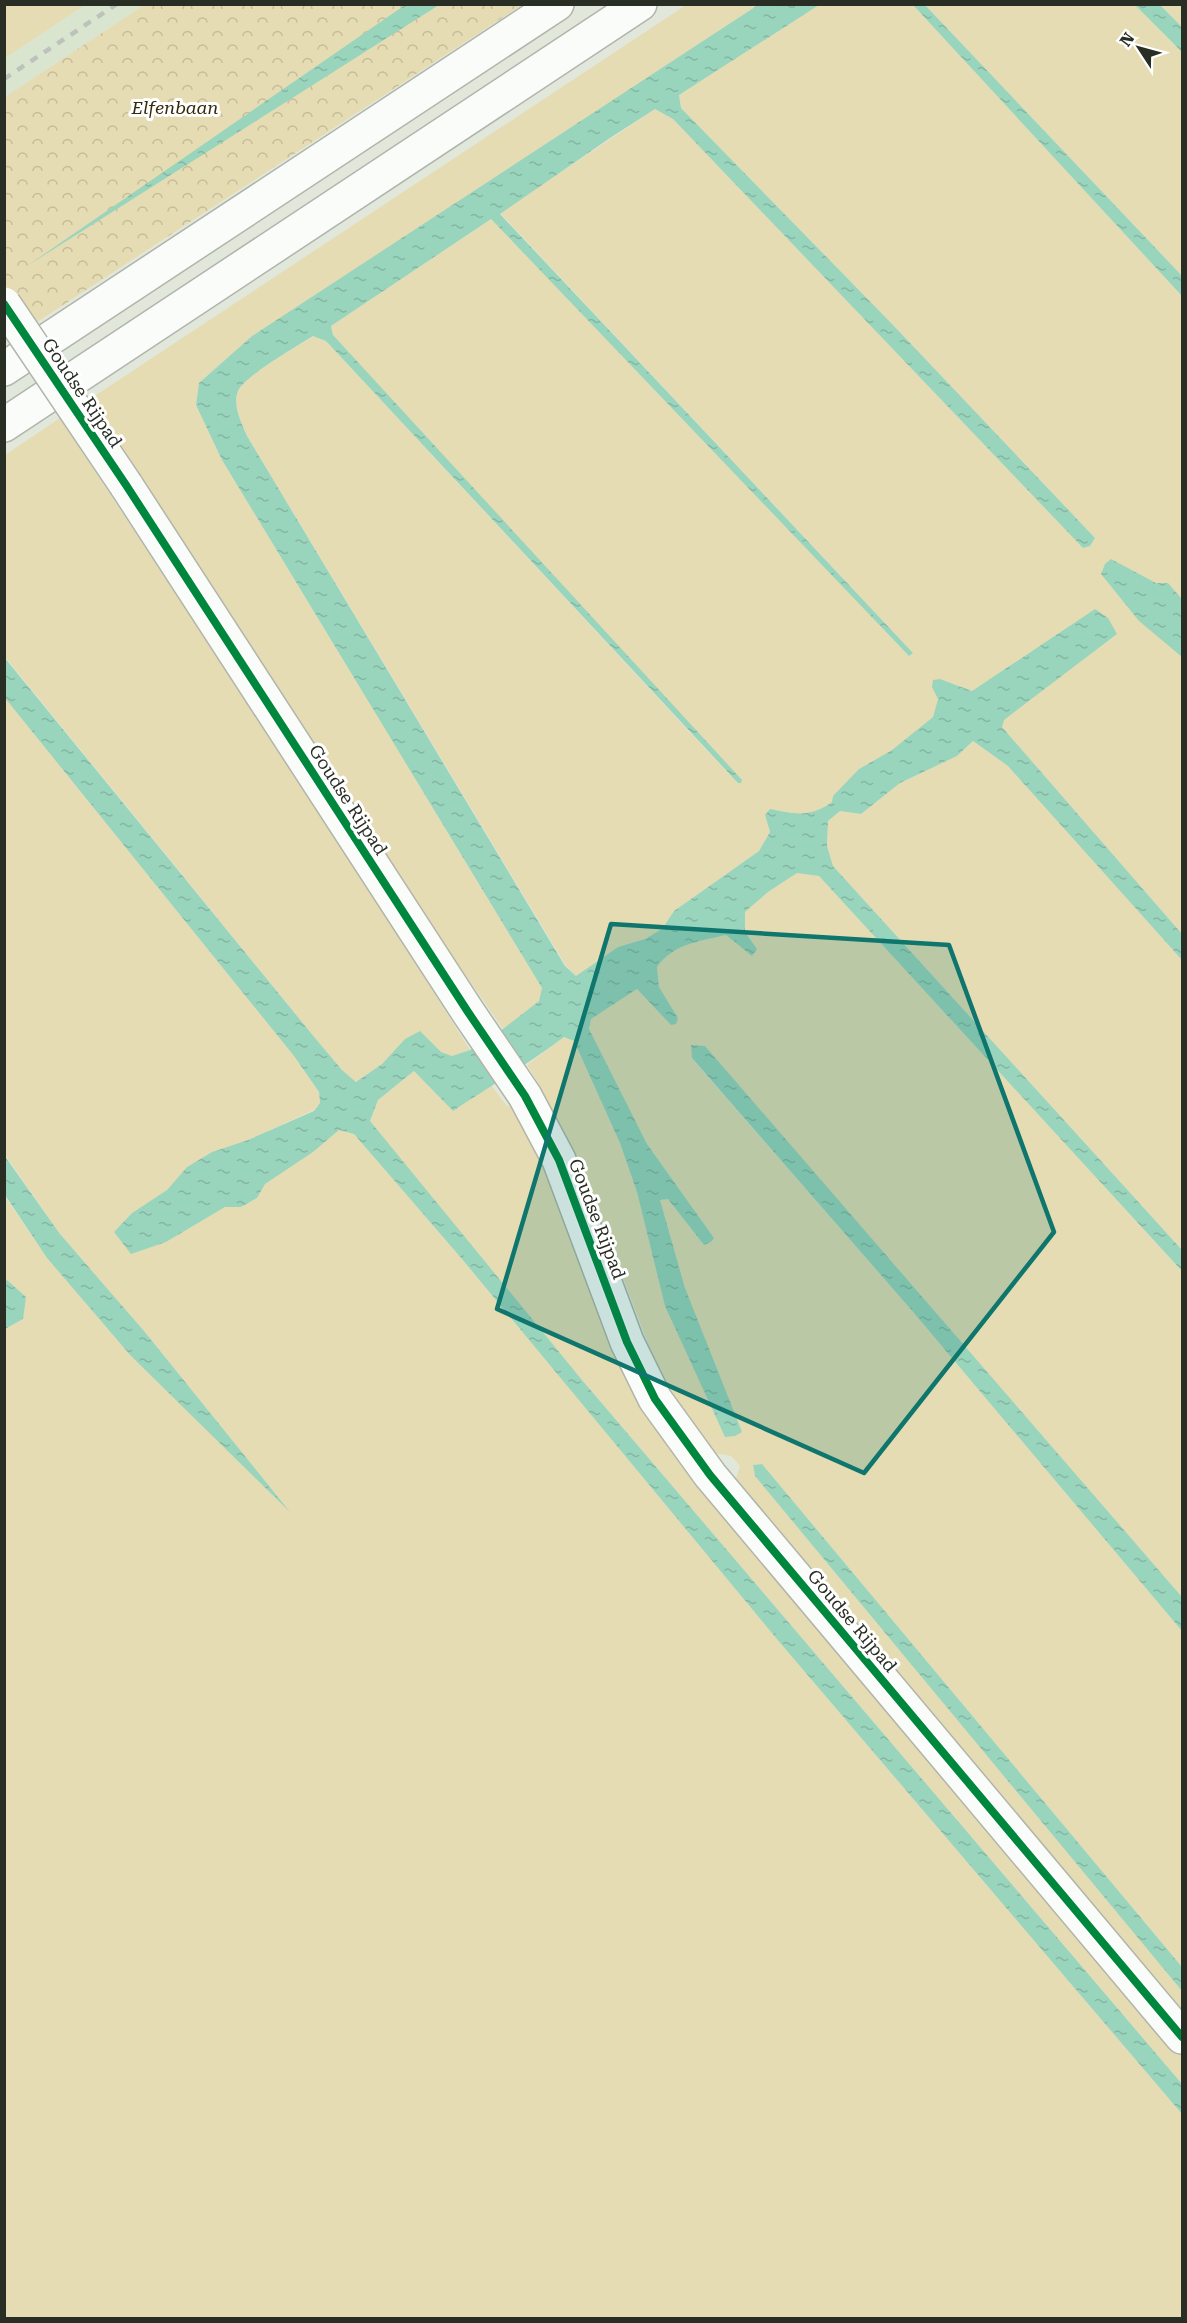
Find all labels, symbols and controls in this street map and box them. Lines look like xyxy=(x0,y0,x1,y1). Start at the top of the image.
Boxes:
north arrow xyxy=(1109,18,1169,78)
text: N xyxy=(1116,29,1139,50)
park label: Elfenbaan xyxy=(131,97,218,118)
street label: Goudse Rijpad xyxy=(38,334,127,452)
street label: Goudse Rijpad xyxy=(305,741,392,859)
street label: Goudse Rijpad xyxy=(565,1156,630,1282)
street label: Goudse Rijpad xyxy=(803,1565,902,1677)

